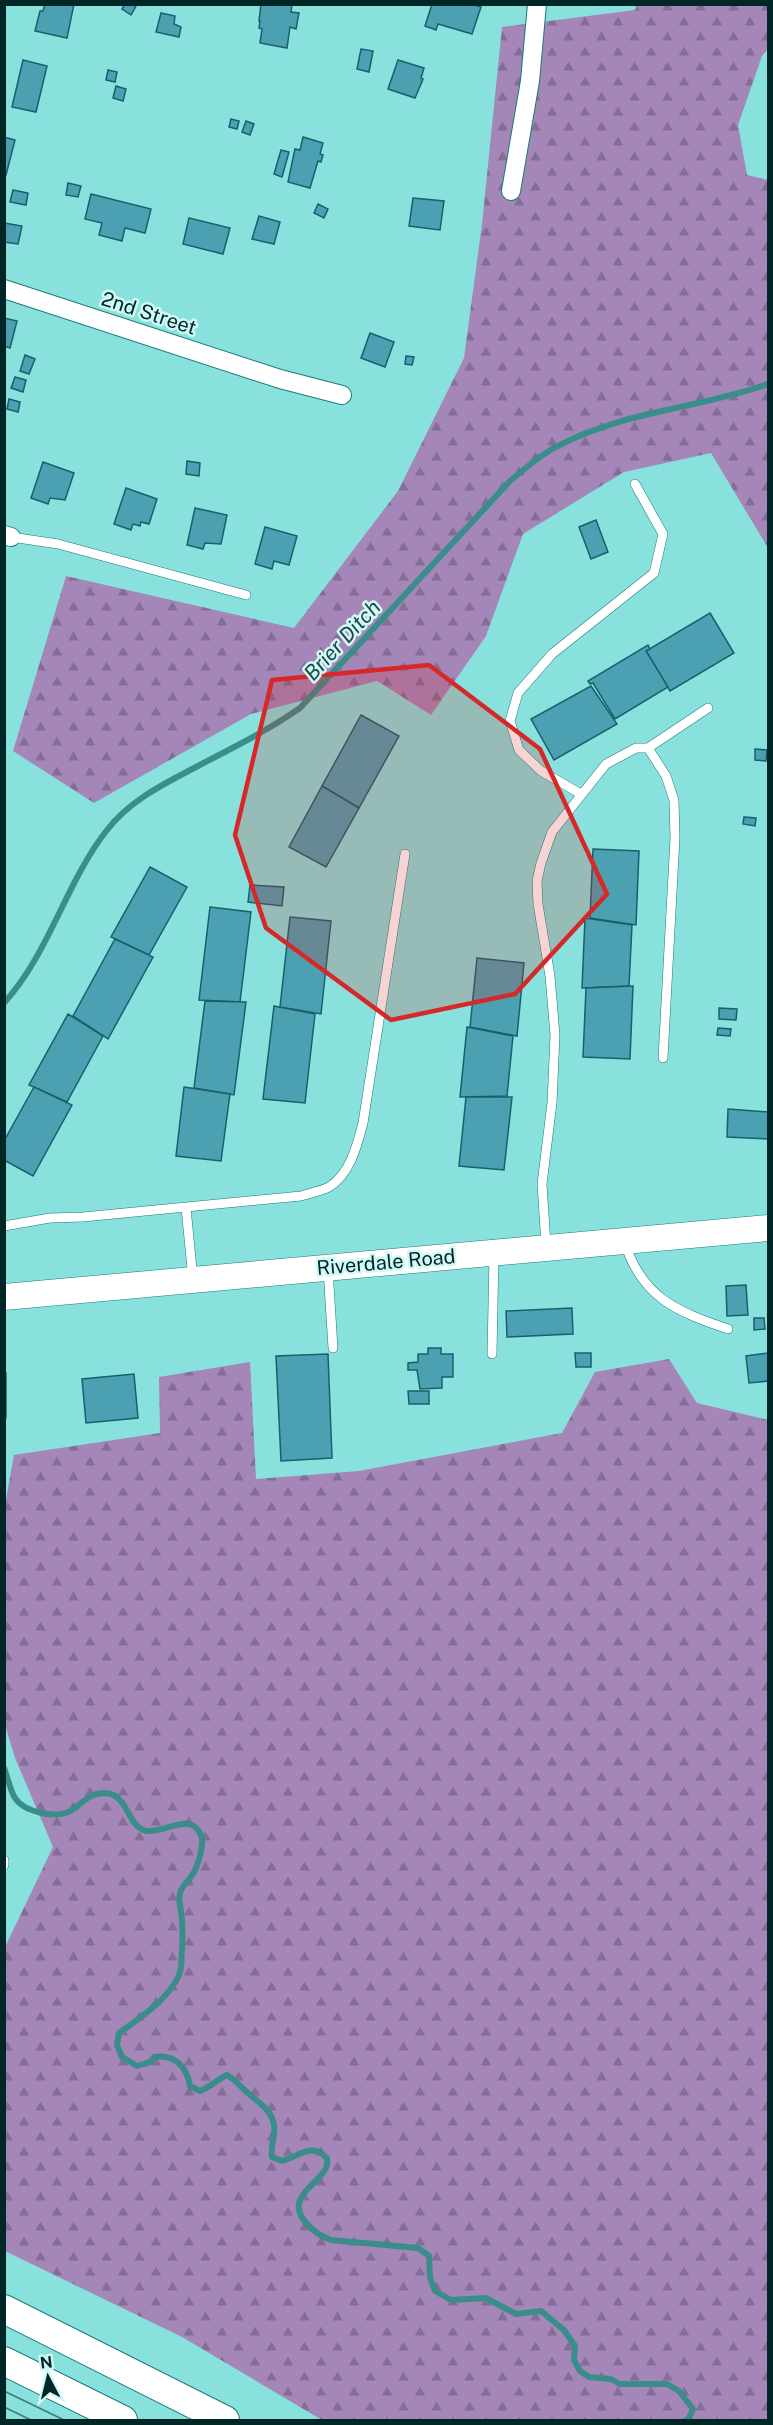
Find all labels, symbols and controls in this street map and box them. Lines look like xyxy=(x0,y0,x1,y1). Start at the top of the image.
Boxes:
street label: 2nd Street xyxy=(98,286,200,340)
water label: Brier Ditch xyxy=(299,595,385,685)
street label: Riverdale Road xyxy=(316,1244,456,1280)
north arrow xyxy=(18,2347,78,2407)
text: N xyxy=(39,2352,54,2373)

